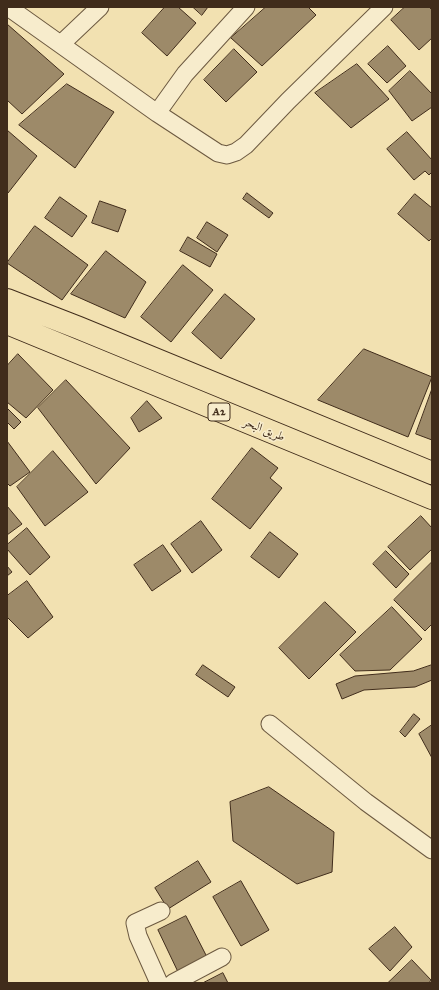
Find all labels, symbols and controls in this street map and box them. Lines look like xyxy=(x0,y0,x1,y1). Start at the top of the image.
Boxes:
road number: A2 xyxy=(208,403,230,421)
street label: طريق البحر xyxy=(241,415,287,445)

